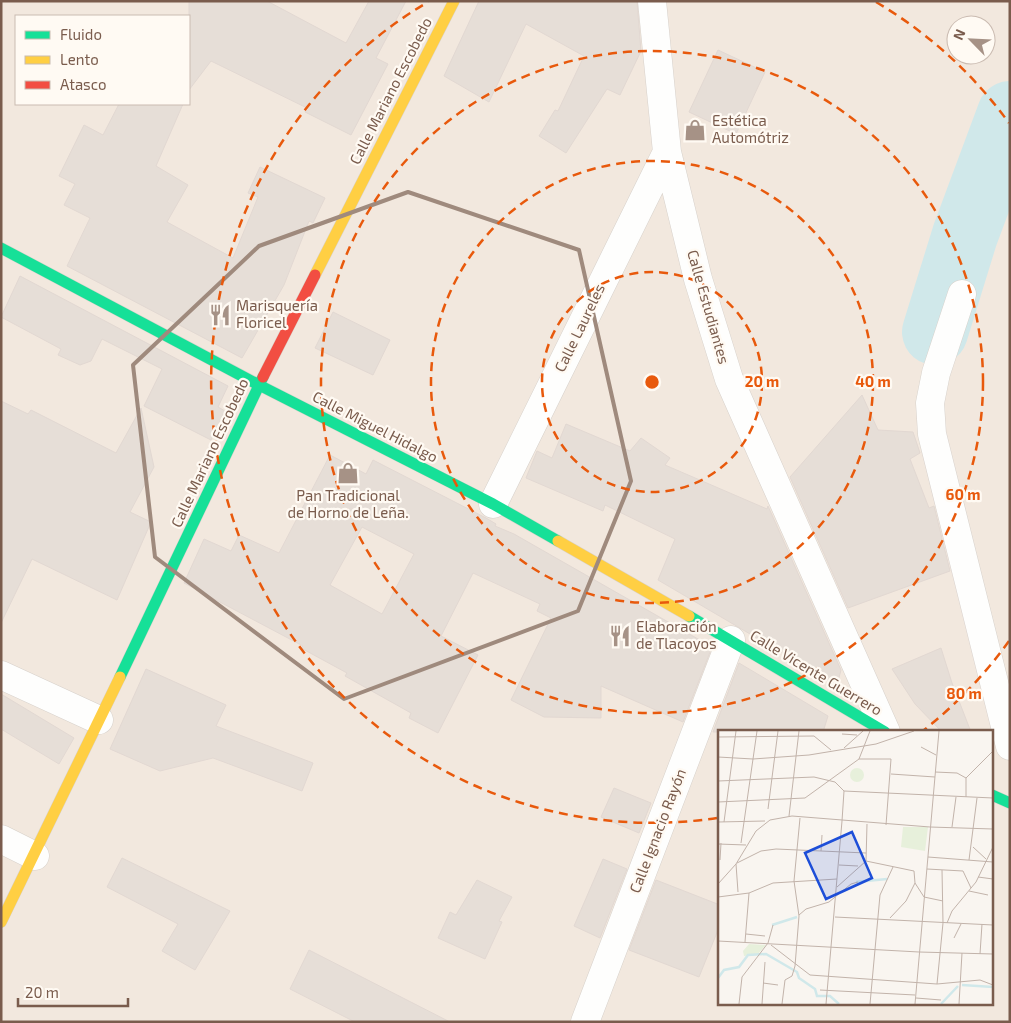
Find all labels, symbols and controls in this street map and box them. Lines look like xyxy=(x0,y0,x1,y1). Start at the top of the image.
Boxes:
street label: Calle Mariano Escobedo xyxy=(345,14,435,167)
legend xyxy=(15,15,190,105)
north arrow xyxy=(946,15,996,65)
text: Fluido xyxy=(60,25,102,43)
text: N xyxy=(949,26,968,43)
text: Lento xyxy=(60,50,99,68)
text: Atasco xyxy=(60,75,106,93)
place label: Estética Automótriz xyxy=(712,111,789,146)
shop icon: Estética Automótriz xyxy=(682,117,708,143)
street label: Calle Estudiantes xyxy=(684,248,734,366)
street label: Calle Laureles xyxy=(550,281,608,374)
place label: Marisquería Floricel xyxy=(236,296,318,331)
restaurant icon: Marisquería Floricel xyxy=(207,302,233,328)
text: 20 m xyxy=(745,372,779,390)
text: 40 m xyxy=(855,372,891,390)
centre of rings xyxy=(643,373,661,391)
street label: Calle Mariano Escobedo xyxy=(167,375,252,530)
street label: Calle Miguel Hidalgo xyxy=(310,387,441,466)
shop icon: Pan Tradicional de Horno de Leña. xyxy=(335,460,361,486)
text: 60 m xyxy=(946,485,980,503)
place label: Pan Tradicional de Horno de Leña. xyxy=(287,486,409,521)
place label: Elaboración de Tlacoyos xyxy=(636,617,717,652)
restaurant icon: Elaboración de Tlacoyos xyxy=(607,623,633,649)
street label: Calle Vicente Guerrero xyxy=(747,626,886,719)
text: 80 m xyxy=(946,684,982,702)
inset map xyxy=(718,730,994,1006)
street label: Calle Ignacio Rayón xyxy=(625,766,689,895)
scale bar xyxy=(18,976,128,1008)
text: 20 m xyxy=(25,983,59,1001)

